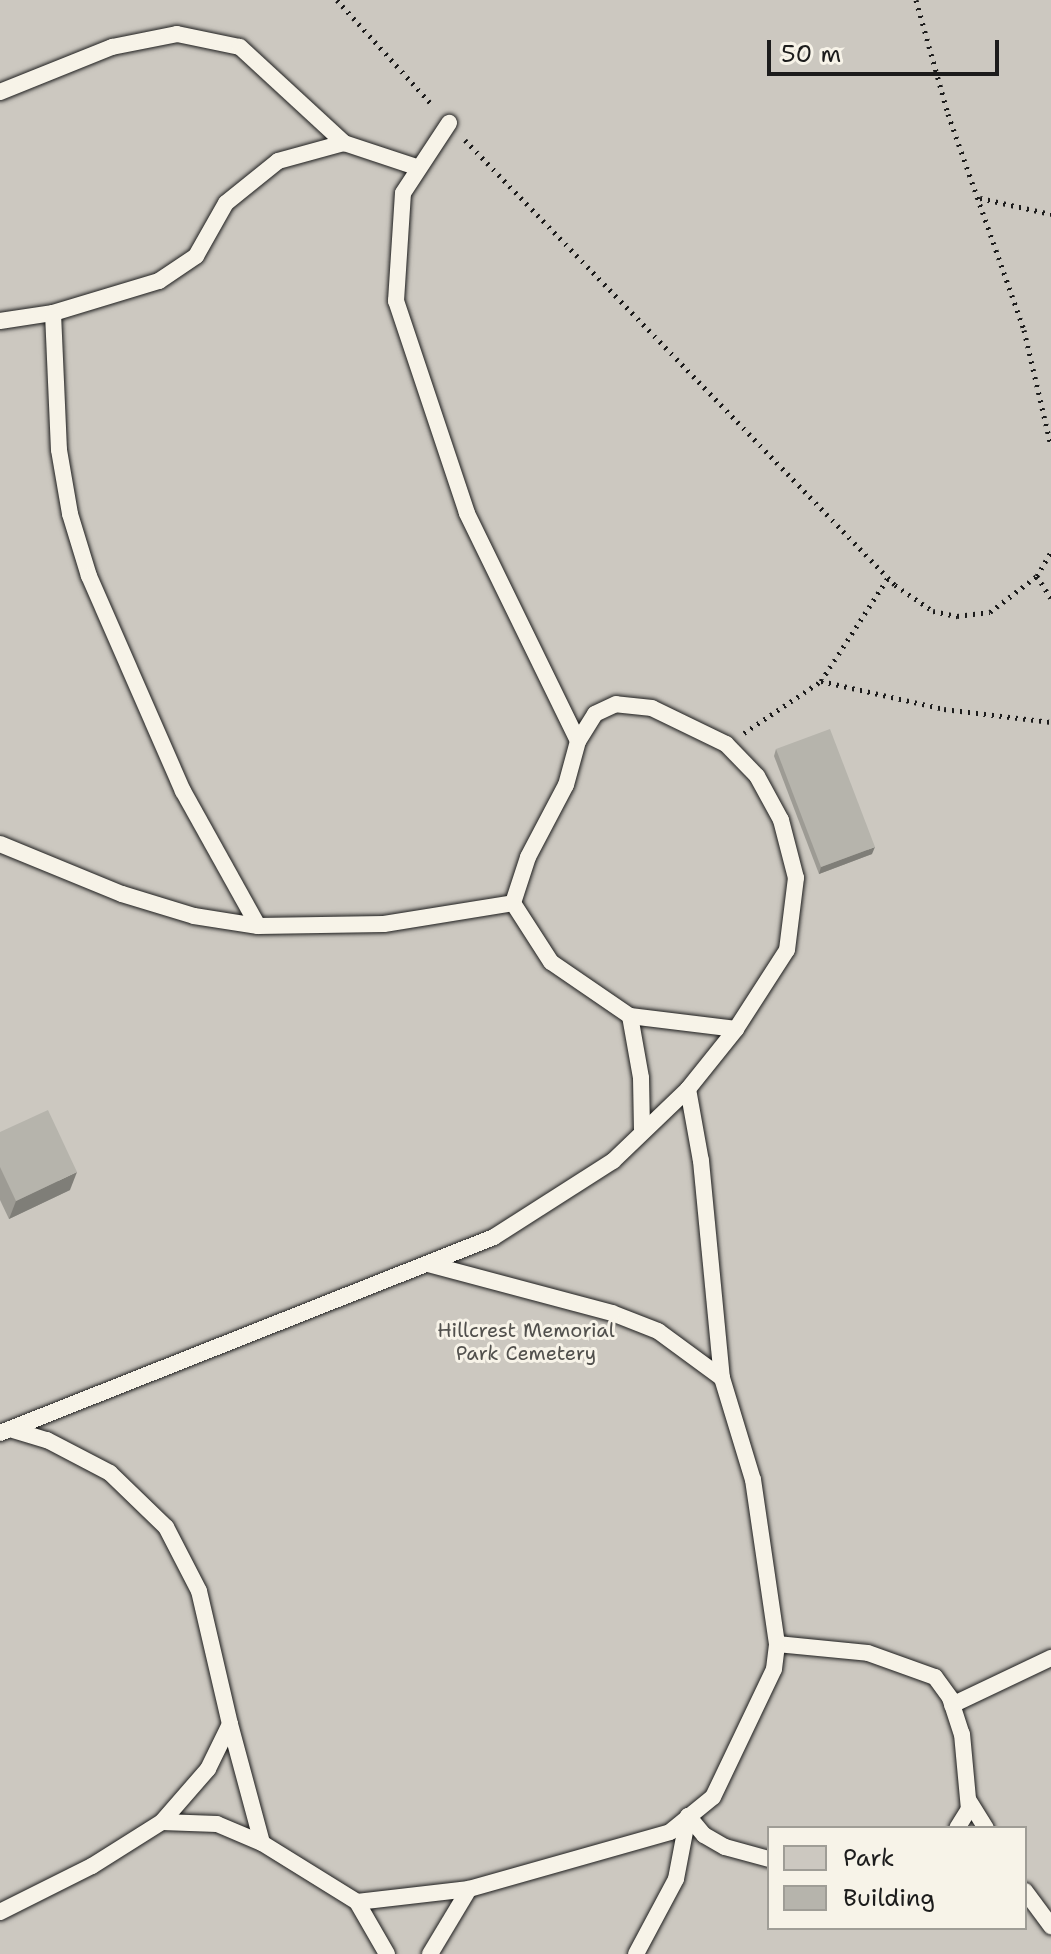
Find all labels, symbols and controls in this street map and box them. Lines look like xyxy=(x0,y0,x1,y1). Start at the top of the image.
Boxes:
scale bar xyxy=(771,24,1003,74)
text: 50 m xyxy=(781,38,841,70)
park label: Hillcrest Memorial Park Cemetery xyxy=(437,1318,615,1365)
legend xyxy=(767,1826,1027,1930)
text: Park xyxy=(843,1842,895,1874)
text: Building xyxy=(843,1882,935,1914)

